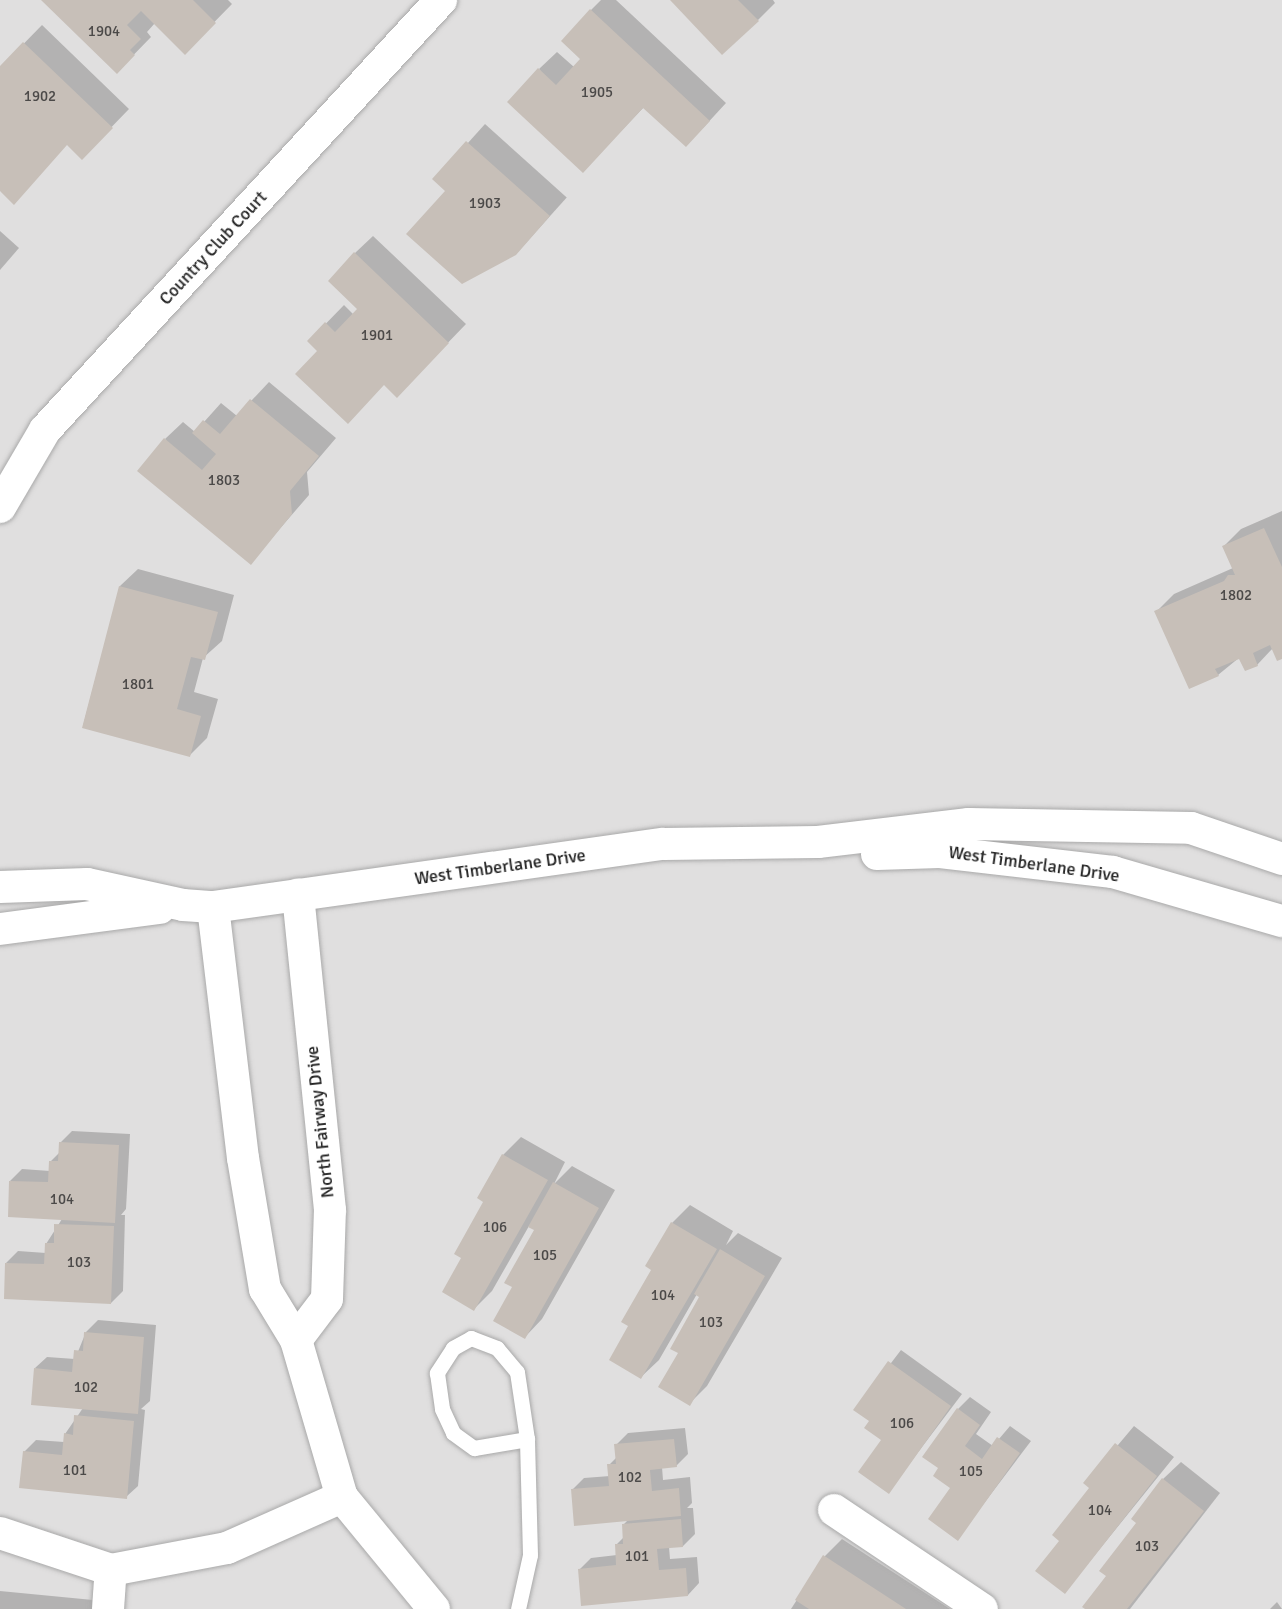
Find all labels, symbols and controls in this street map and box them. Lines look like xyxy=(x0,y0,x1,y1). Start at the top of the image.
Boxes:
house number: 1904 xyxy=(88,23,120,41)
house number: 1905 xyxy=(581,84,613,102)
house number: 1902 xyxy=(24,88,56,106)
street label: Country Club Court xyxy=(155,187,271,309)
house number: 1903 xyxy=(469,195,501,213)
house number: 1901 xyxy=(361,327,393,345)
house number: 1803 xyxy=(208,472,240,490)
house number: 1802 xyxy=(1220,587,1252,605)
house number: 1801 xyxy=(122,676,154,694)
street label: West Timberlane Drive xyxy=(947,841,1121,887)
street label: West Timberlane Drive xyxy=(413,844,587,890)
street label: North Fairway Drive xyxy=(301,1045,339,1199)
house number: 104 xyxy=(50,1191,74,1209)
house number: 106 xyxy=(483,1219,507,1237)
house number: 105 xyxy=(533,1247,557,1265)
house number: 103 xyxy=(67,1254,91,1272)
house number: 104 xyxy=(651,1287,675,1305)
house number: 103 xyxy=(699,1314,723,1332)
house number: 102 xyxy=(74,1379,98,1397)
house number: 106 xyxy=(890,1415,914,1433)
house number: 101 xyxy=(63,1462,87,1480)
house number: 105 xyxy=(959,1463,983,1481)
house number: 102 xyxy=(618,1469,642,1487)
house number: 104 xyxy=(1088,1502,1112,1520)
house number: 103 xyxy=(1135,1538,1159,1556)
house number: 101 xyxy=(625,1548,649,1566)

